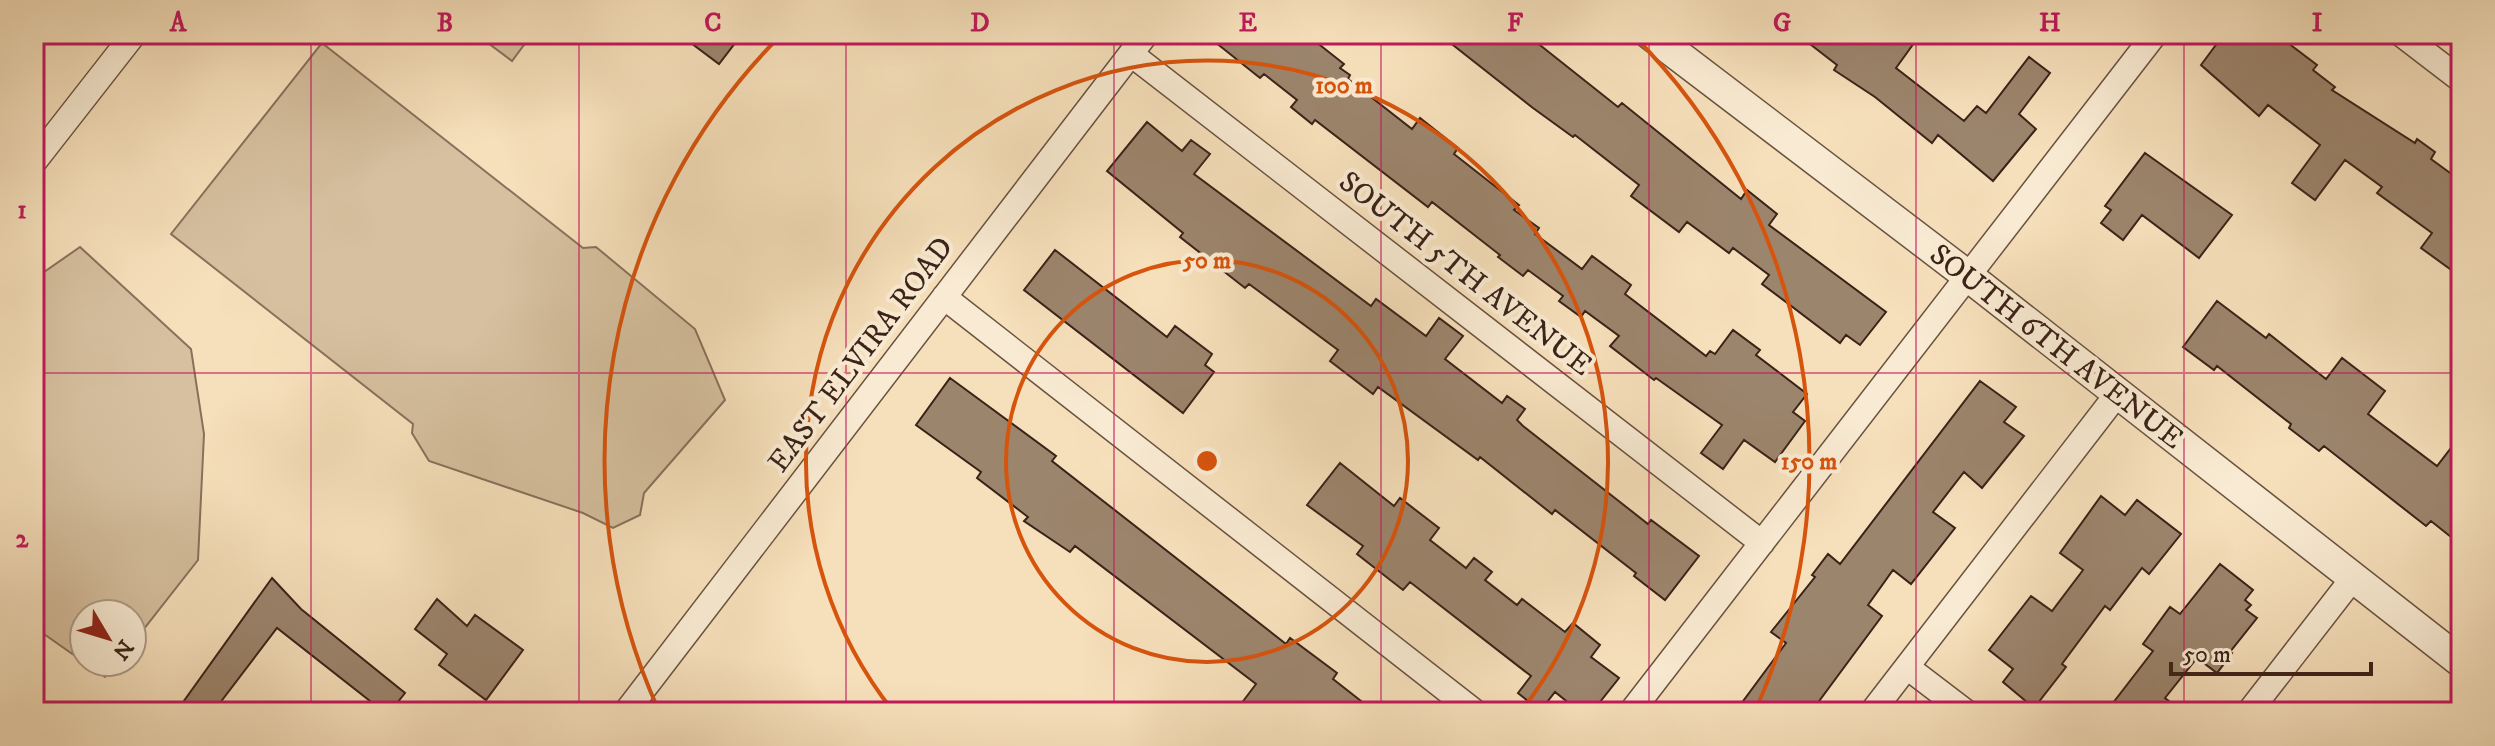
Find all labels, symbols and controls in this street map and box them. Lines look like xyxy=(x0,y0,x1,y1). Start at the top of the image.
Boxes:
text: A xyxy=(169,7,188,40)
text: B xyxy=(437,7,453,40)
text: C xyxy=(704,7,722,40)
text: D xyxy=(970,7,990,40)
text: E xyxy=(1239,7,1257,40)
text: F xyxy=(1507,7,1524,40)
text: G xyxy=(1773,7,1791,40)
text: H xyxy=(2039,7,2061,40)
text: I xyxy=(2312,7,2323,40)
text: 100 m xyxy=(1315,71,1373,101)
street label: SOUTH 5TH AVENUE xyxy=(1331,164,1599,385)
text: 1 xyxy=(17,194,27,227)
street label: EAST ELVIRA ROAD xyxy=(761,230,962,480)
street label: SOUTH 6TH AVENUE xyxy=(1922,237,2190,458)
text: 50 m xyxy=(1182,246,1231,276)
centre of rings xyxy=(1193,447,1221,475)
text: 150 m xyxy=(1781,447,1837,477)
text: 2 xyxy=(16,523,30,556)
north arrow xyxy=(68,598,148,678)
scale bar xyxy=(2171,626,2371,676)
text: N xyxy=(106,634,139,665)
text: 50 m xyxy=(2183,640,2231,670)

